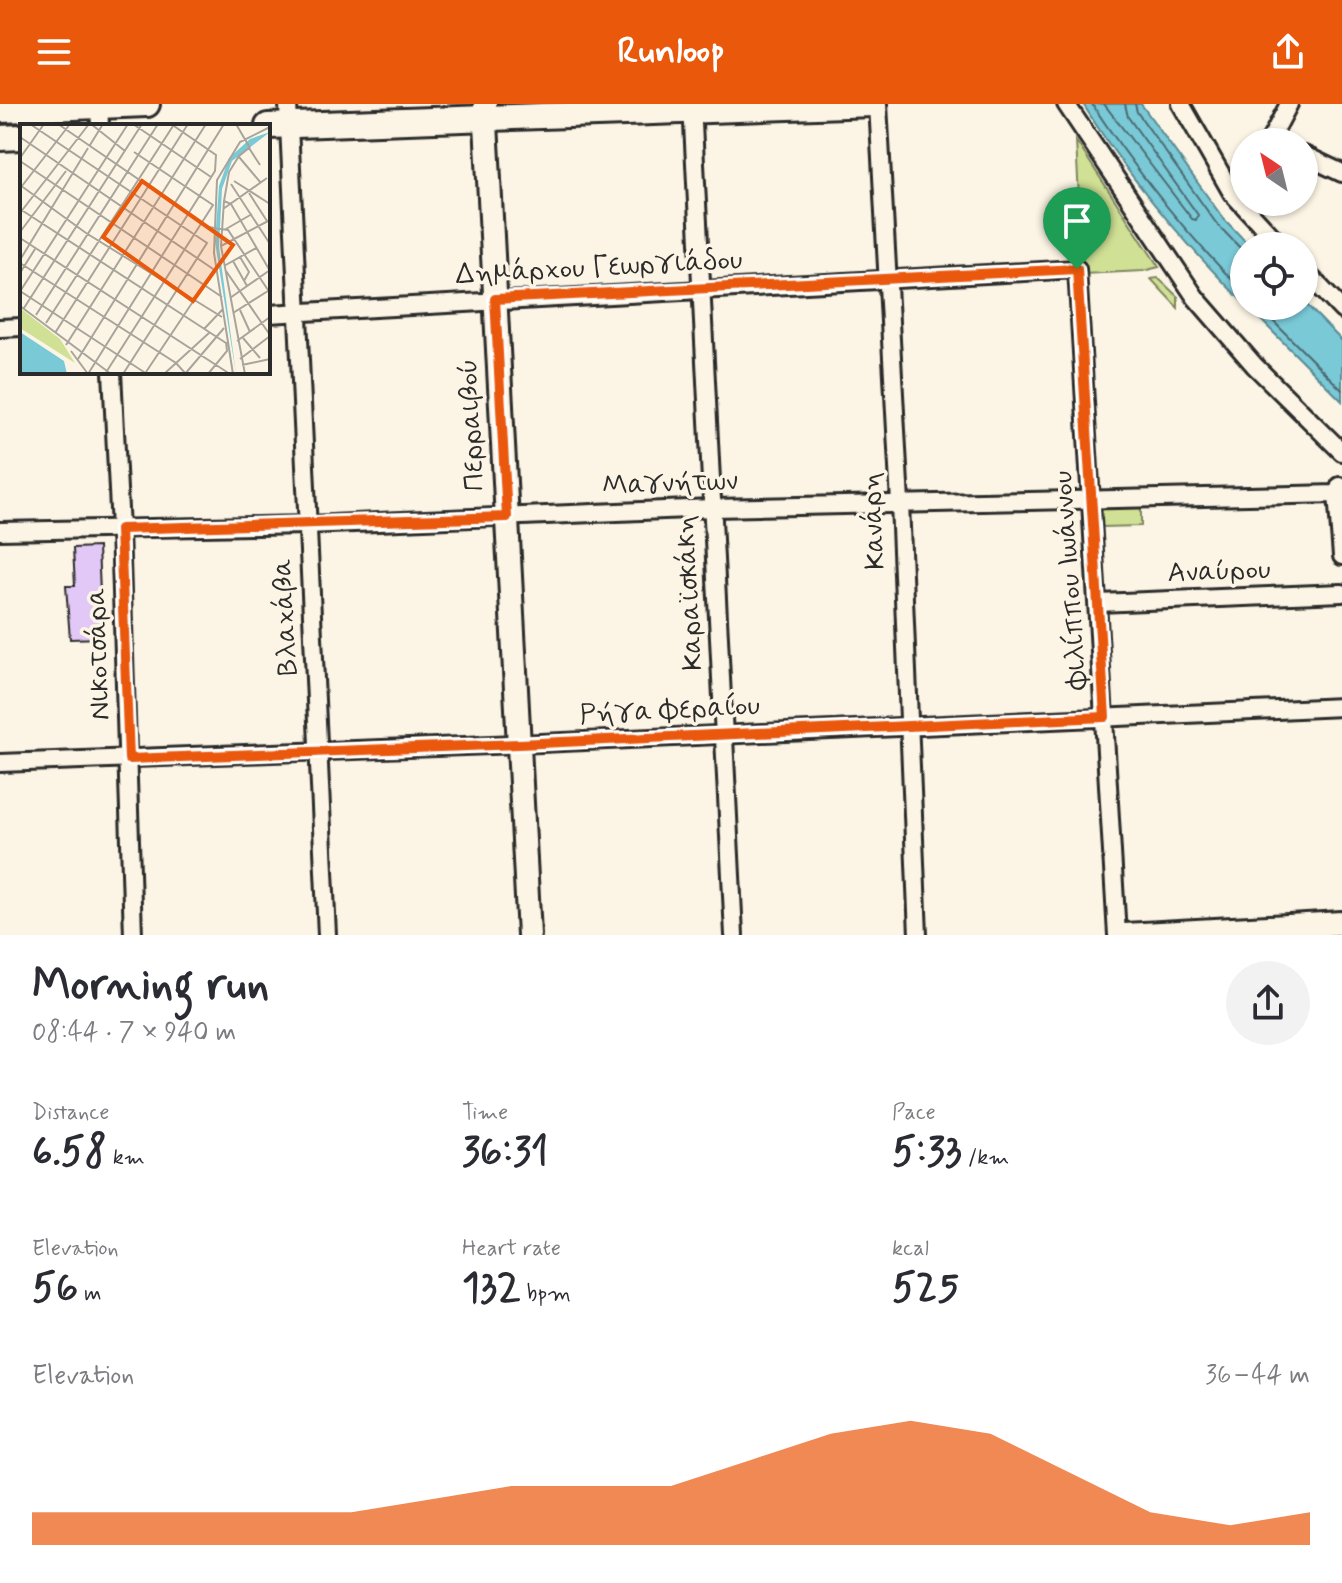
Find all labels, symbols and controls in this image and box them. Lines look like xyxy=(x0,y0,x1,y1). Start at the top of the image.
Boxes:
text: Runloop xyxy=(617,29,725,76)
icon: menu xyxy=(32,30,76,74)
icon: share xyxy=(1266,30,1310,74)
inset map xyxy=(20,124,270,374)
north arrow xyxy=(1230,128,1318,216)
map controls xyxy=(1230,128,1318,320)
pin xyxy=(1043,187,1111,269)
icon: arrive xyxy=(1055,199,1099,243)
button: locate xyxy=(1230,232,1318,320)
street label: Δημάρχου Γεωργιάδου xyxy=(455,242,743,294)
street label: Περραιβού xyxy=(450,358,494,492)
street label: Μαγνήτων xyxy=(601,463,739,505)
street label: Φιλίππου Ιωάννου xyxy=(1045,469,1097,692)
street label: Κανάρη xyxy=(853,471,895,571)
street label: Καραϊσκάκη xyxy=(667,514,713,672)
street label: Αναύρου xyxy=(1167,552,1271,592)
street label: Βλαχάβα xyxy=(264,557,308,677)
street label: Νικοτσάρα xyxy=(78,587,120,721)
street label: Ρήγα Φεραίου xyxy=(579,688,761,734)
text: Morning run xyxy=(32,957,269,1015)
button: share xyxy=(1226,961,1310,1045)
text: 08:44 · 7 × 940 m xyxy=(32,1016,236,1050)
text: Distance xyxy=(32,1099,109,1127)
text: Time xyxy=(462,1099,508,1127)
text: Pace xyxy=(892,1099,936,1127)
text: 6.58 xyxy=(32,1127,107,1179)
text: 36:31 xyxy=(462,1127,548,1179)
text: 5:33 xyxy=(892,1127,962,1179)
text: km xyxy=(107,1144,145,1172)
text: /km xyxy=(962,1144,1009,1172)
text: Elevation xyxy=(32,1235,119,1263)
text: Heart rate xyxy=(462,1235,561,1263)
text: kcal xyxy=(892,1235,929,1263)
text: 56 xyxy=(32,1263,78,1315)
text: 132 xyxy=(462,1263,521,1315)
text: 525 xyxy=(892,1263,959,1315)
text: m xyxy=(78,1280,102,1308)
text: bpm xyxy=(521,1280,571,1308)
text: Elevation xyxy=(32,1359,134,1393)
text: 36–44 m xyxy=(1205,1359,1310,1393)

